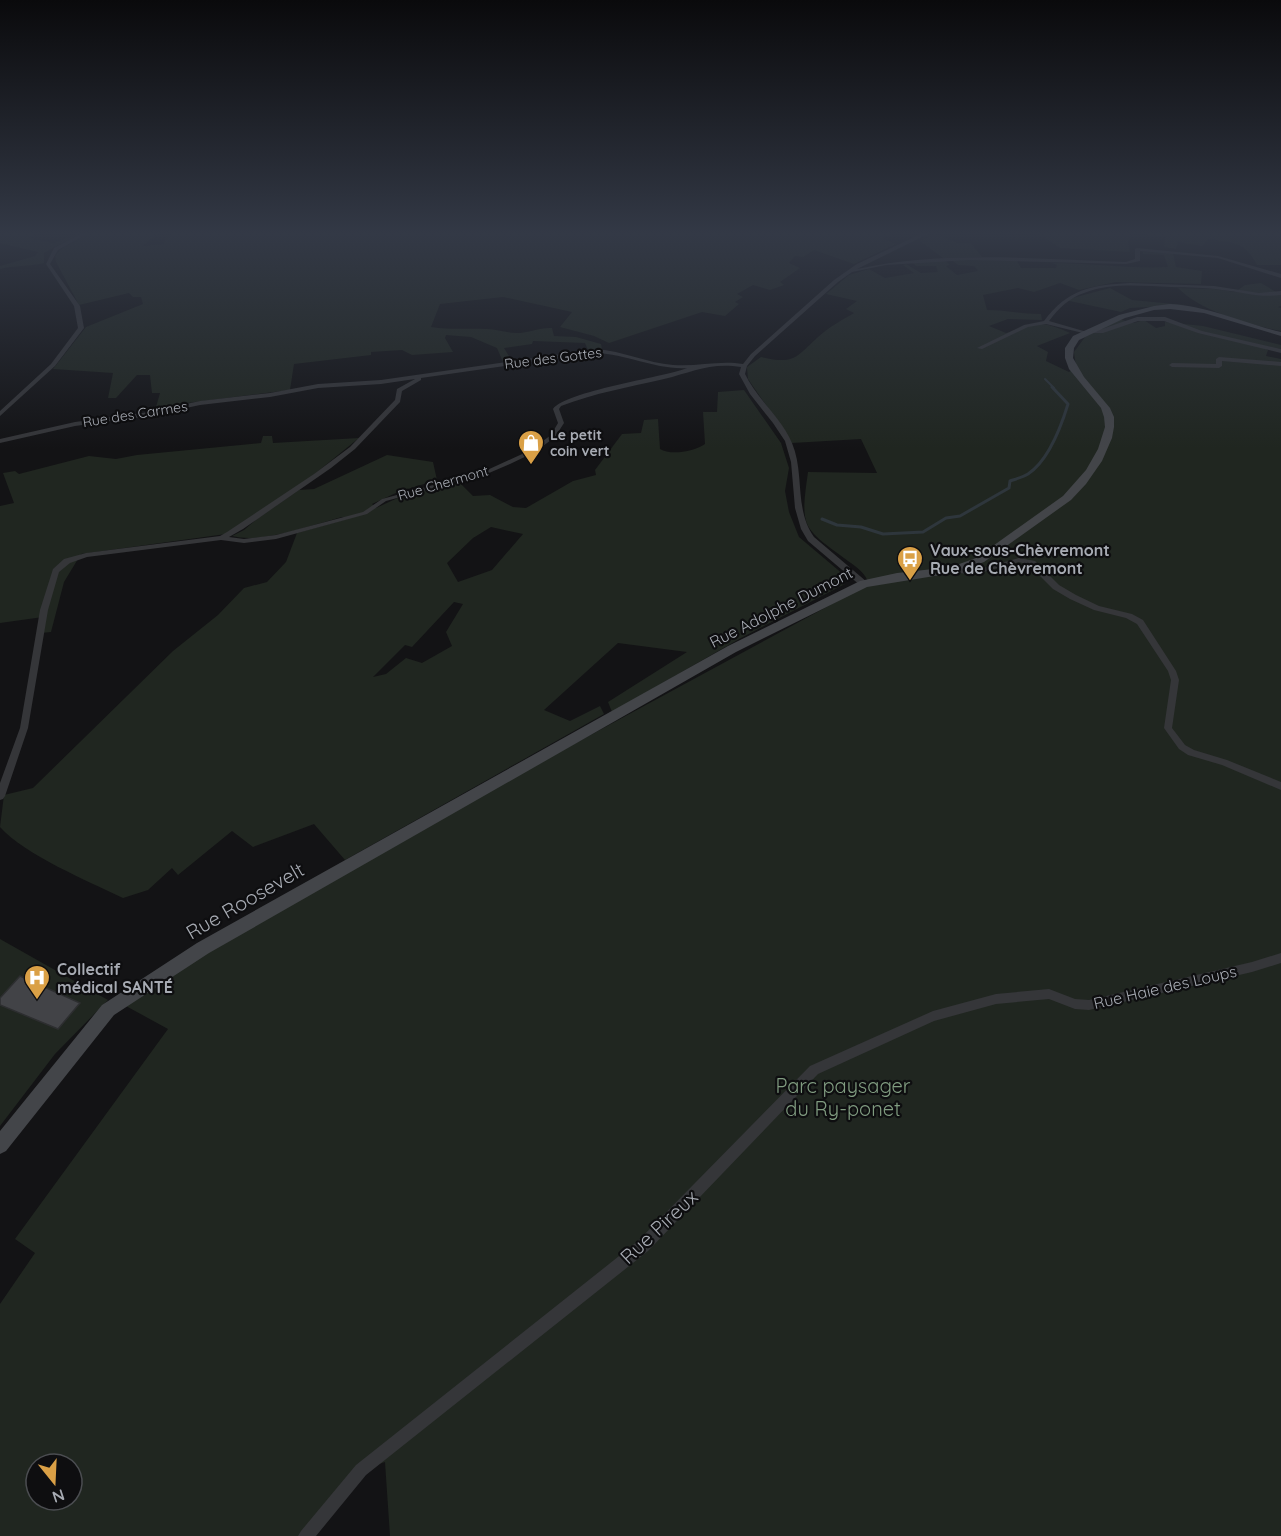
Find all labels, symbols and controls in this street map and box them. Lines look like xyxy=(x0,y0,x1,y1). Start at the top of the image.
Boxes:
street label: Rue des Gottes xyxy=(503,343,603,373)
street label: Rue des Carmes xyxy=(81,397,189,431)
place label: Le petit coin vert xyxy=(550,426,610,460)
shop icon: Le petit coin vert xyxy=(516,428,546,466)
street label: Rue Chermont xyxy=(396,461,491,505)
place label: Vaux-sous-Chèvremont Rue de Chèvremont xyxy=(930,540,1110,578)
bus stop icon: Vaux-sous-Chèvremont Rue de Chèvremont xyxy=(895,544,925,582)
street label: Rue Adolphe Dumont xyxy=(706,562,856,652)
street label: Rue Roosevelt xyxy=(181,857,309,945)
place label: Collectif médical SANTÉ xyxy=(57,959,173,997)
street label: Rue Haie des Loups xyxy=(1092,961,1238,1013)
hospital icon: Collectif médical SANTÉ xyxy=(22,963,52,1001)
park label: Parc paysager du Ry-ponet xyxy=(775,1073,911,1121)
street label: Rue Pireux xyxy=(615,1184,703,1269)
north arrow xyxy=(24,1452,84,1512)
text: N xyxy=(50,1485,67,1508)

